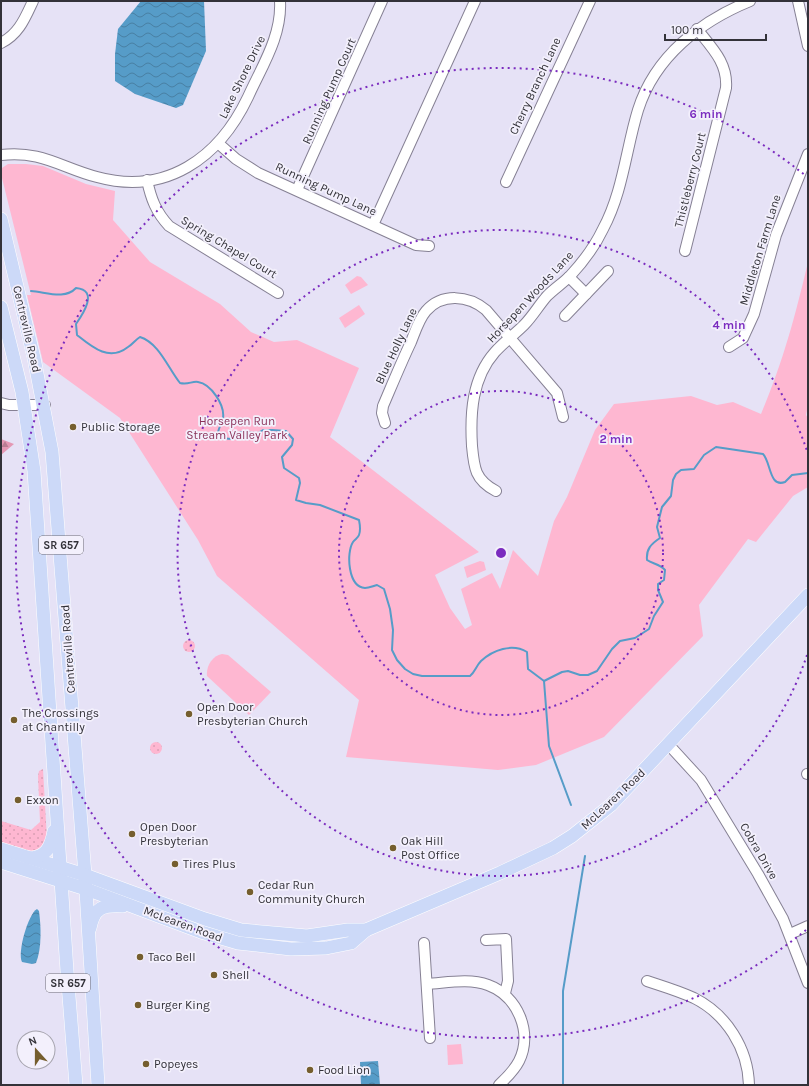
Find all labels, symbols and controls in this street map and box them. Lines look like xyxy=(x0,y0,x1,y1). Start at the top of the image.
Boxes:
scale bar xyxy=(665,16,766,42)
text: 100 m xyxy=(671,23,703,37)
street label: Lake Shore Drive xyxy=(216,33,268,121)
street label: Running Pump Court xyxy=(299,35,359,146)
street label: Cherry Branch Lane xyxy=(506,35,564,137)
text: 6 min xyxy=(689,107,723,121)
street label: Thistleberry Court xyxy=(671,131,709,229)
street label: Running Pump Lane xyxy=(273,159,379,219)
street label: Middleton Farm Lane xyxy=(736,193,784,307)
street label: Spring Chapel Court xyxy=(178,213,280,281)
street label: Horsepen Woods Lane xyxy=(484,248,576,346)
street label: Centreville Road xyxy=(10,284,44,374)
street label: Blue Holly Lane xyxy=(372,306,420,386)
text: 4 min xyxy=(713,318,745,332)
park label: Horsepen Run Stream Valley Park xyxy=(186,414,288,442)
place label: Public Storage xyxy=(81,420,160,434)
marker: Public Storage xyxy=(68,422,78,432)
text: 2 min xyxy=(599,432,633,446)
road number: SR 657 xyxy=(39,536,83,554)
centre of rings xyxy=(494,546,508,560)
street label: Centreville Road xyxy=(58,604,78,694)
place label: Open Door Presbyterian Church xyxy=(197,700,308,728)
place label: The Crossings at Chantilly xyxy=(22,706,99,734)
marker: Open Door Presbyterian Church xyxy=(184,709,194,719)
marker: The Crossings at Chantilly xyxy=(9,715,19,725)
street label: McLearen Road xyxy=(578,766,648,832)
place label: Exxon xyxy=(26,793,59,807)
marker: Exxon xyxy=(13,795,23,805)
place label: Open Door Presbyterian xyxy=(140,820,209,848)
street label: Cobra Drive xyxy=(737,820,781,882)
marker: Open Door Presbyterian xyxy=(127,829,137,839)
place label: Oak Hill Post Office xyxy=(401,834,460,862)
marker: Oak Hill Post Office xyxy=(388,843,398,853)
place label: Tires Plus xyxy=(183,857,236,871)
marker: Tires Plus xyxy=(170,859,180,869)
place label: Cedar Run Community Church xyxy=(258,878,365,906)
marker: Cedar Run Community Church xyxy=(245,887,255,897)
street label: McLearen Road xyxy=(142,903,224,945)
place label: Taco Bell xyxy=(148,950,196,964)
marker: Taco Bell xyxy=(135,952,145,962)
place label: Shell xyxy=(222,968,249,982)
marker: Shell xyxy=(209,970,219,980)
road number: SR 657 xyxy=(46,974,90,992)
place label: Burger King xyxy=(146,998,210,1012)
marker: Burger King xyxy=(133,1000,143,1010)
north arrow xyxy=(16,1030,56,1070)
text: N xyxy=(27,1034,39,1049)
place label: Popeyes xyxy=(154,1057,198,1071)
marker: Popeyes xyxy=(141,1059,151,1069)
place label: Food Lion xyxy=(318,1063,370,1077)
marker: Food Lion xyxy=(305,1065,315,1075)

